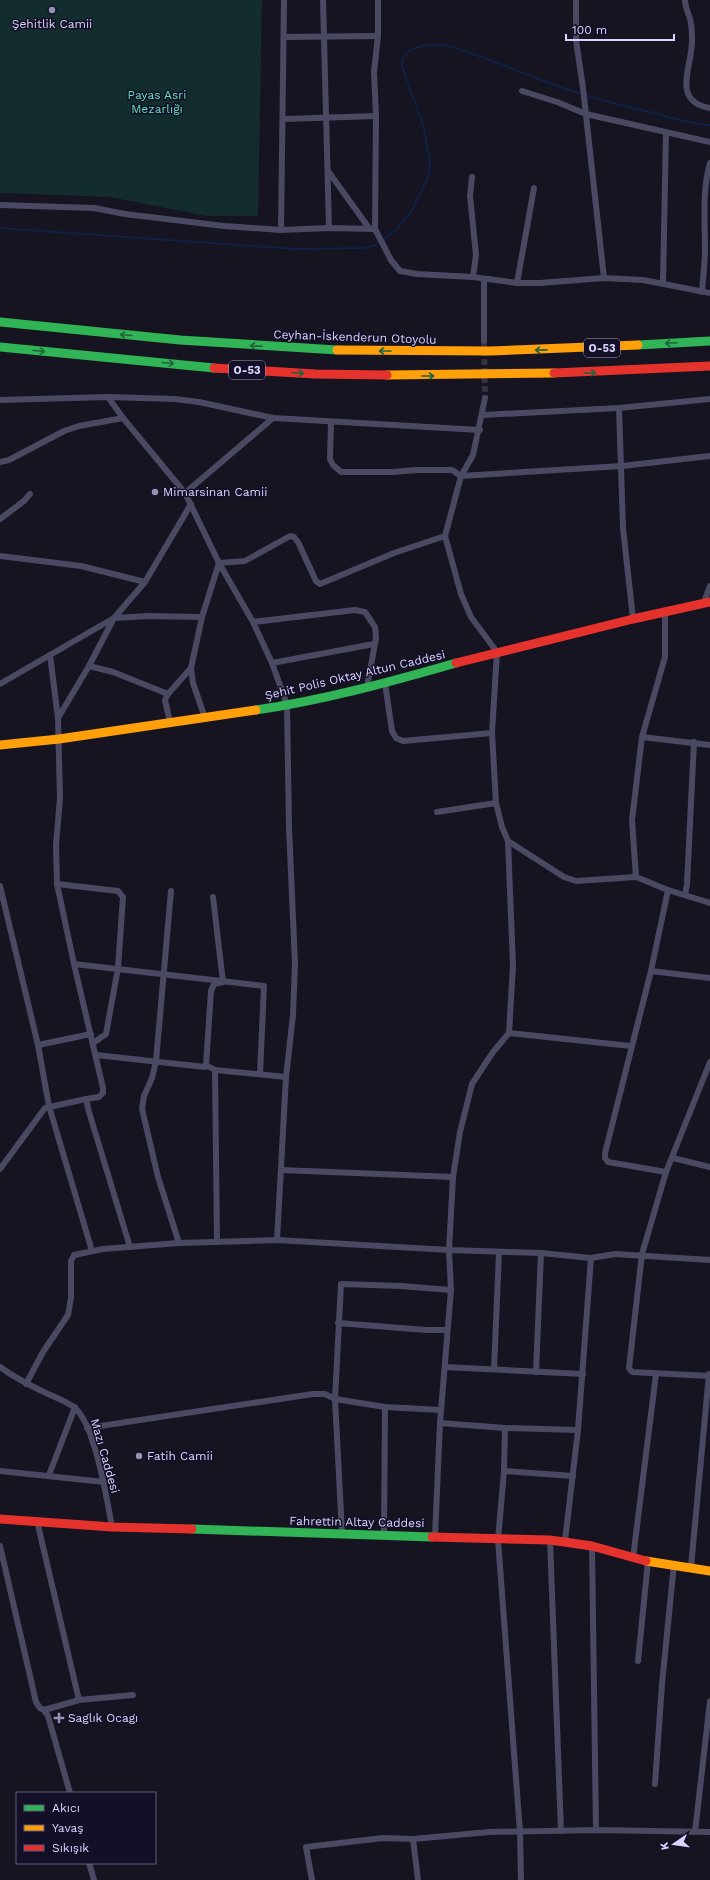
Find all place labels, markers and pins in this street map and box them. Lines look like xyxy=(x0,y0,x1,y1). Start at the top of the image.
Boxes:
marker: Şehitlik Camii xyxy=(47,5,57,15)
place label: Şehitlik Camii xyxy=(12,17,92,31)
place label: Mimarsinan Camii xyxy=(163,485,267,499)
marker: Mimarsinan Camii xyxy=(150,487,160,497)
place label: Fatih Camii xyxy=(147,1449,213,1463)
marker: Fatih Camii xyxy=(134,1451,144,1461)
place label: Saglık Ocagı xyxy=(68,1711,138,1725)
marker: Saglık Ocagı xyxy=(53,1712,65,1724)

